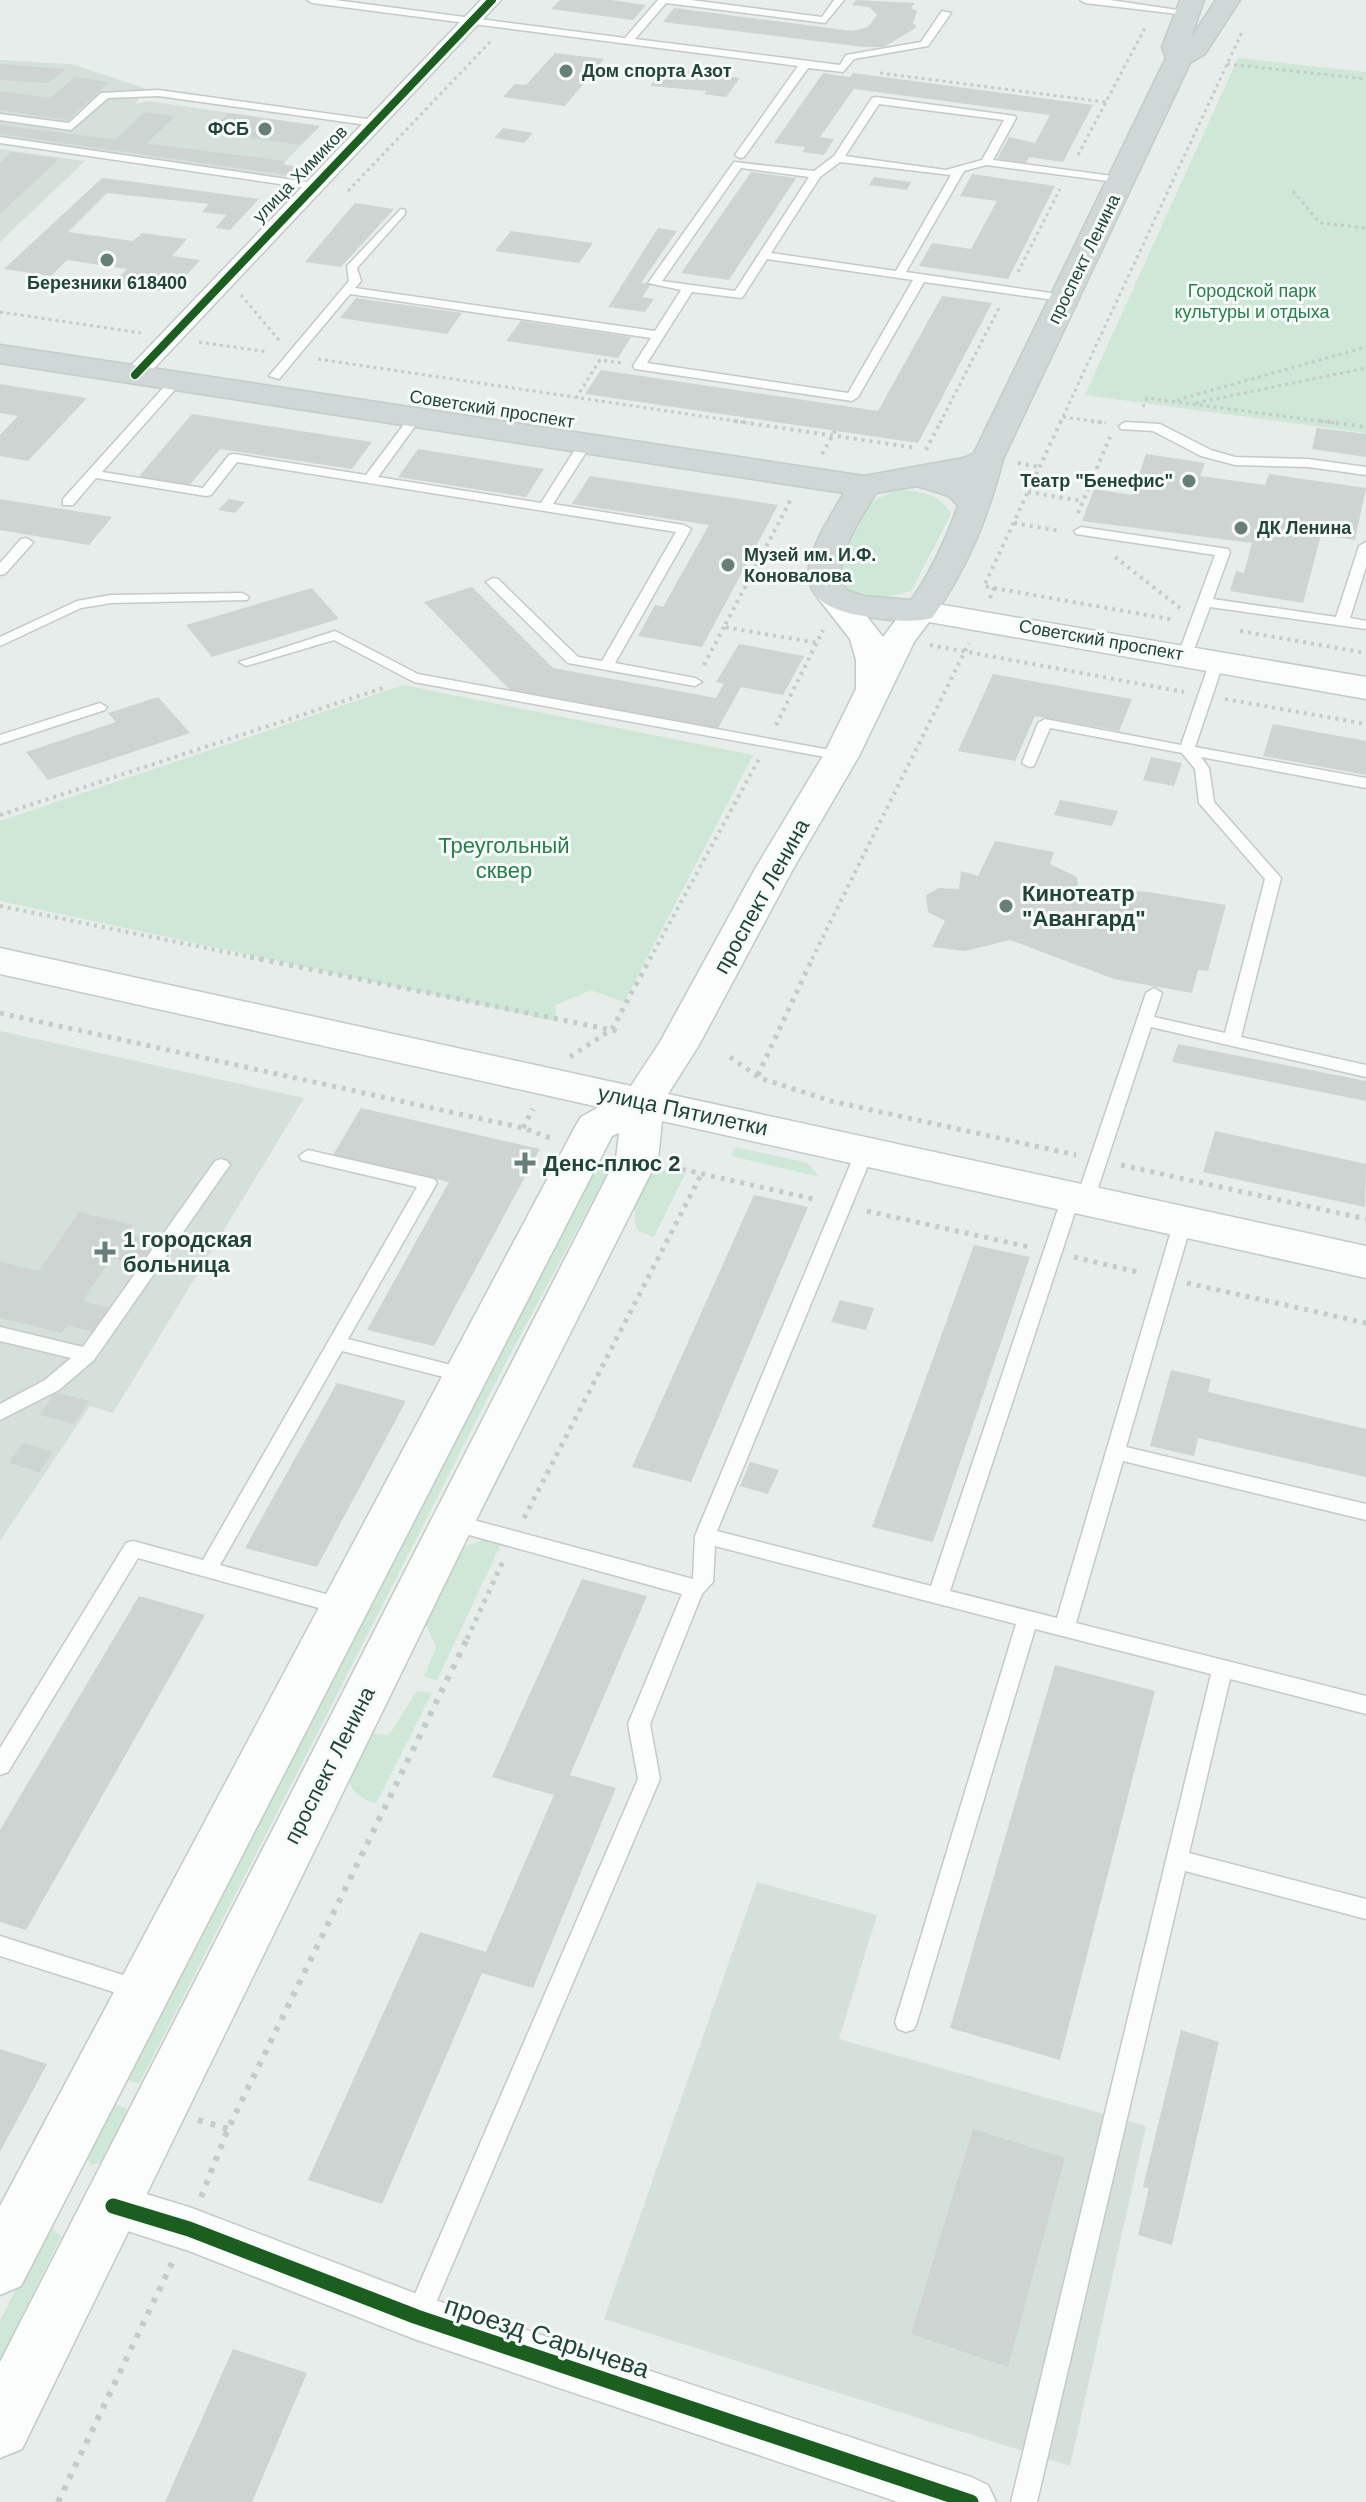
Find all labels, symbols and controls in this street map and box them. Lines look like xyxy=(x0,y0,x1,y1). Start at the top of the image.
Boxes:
place label: Дом спорта Азот xyxy=(582,61,732,81)
marker: Дом спорта Азот xyxy=(557,62,575,80)
place label: ФСБ xyxy=(208,119,249,139)
marker: ФСБ xyxy=(256,120,274,138)
street label: улица Химиков xyxy=(249,122,351,226)
street label: проспект Ленина xyxy=(1044,190,1124,327)
marker: Березники 618400 xyxy=(98,251,116,269)
place label: Березники 618400 xyxy=(27,273,187,293)
park label: Городской парк культуры и отдыха xyxy=(1175,281,1330,322)
street label: Советский проспект xyxy=(408,386,576,432)
place label: Театр "Бенефис" xyxy=(1020,471,1173,491)
marker: Театр "Бенефис" xyxy=(1180,472,1198,490)
place label: ДК Ленина xyxy=(1257,518,1352,538)
marker: ДК Ленина xyxy=(1232,519,1250,537)
place label: Музей им. И.Ф. Коновалова xyxy=(744,545,876,586)
marker: Музей им. И.Ф. Коновалова xyxy=(719,556,737,574)
street label: Советский проспект xyxy=(1017,616,1185,664)
street label: проспект Ленина xyxy=(709,814,815,978)
park label: Треугольный сквер xyxy=(438,833,570,883)
place label: Кинотеатр "Авангард" xyxy=(1022,881,1146,931)
marker: Кинотеатр "Авангард" xyxy=(997,897,1015,915)
street label: улица Пятилетки xyxy=(596,1080,770,1141)
place label: Денс-плюс 2 xyxy=(543,1151,680,1176)
marker: Денс-плюс 2 xyxy=(514,1152,536,1174)
place label: 1 городская больница xyxy=(123,1227,252,1277)
marker: 1 городская больница xyxy=(94,1241,116,1263)
street label: проспект Ленина xyxy=(279,1682,380,1848)
street label: проезд Сарычева xyxy=(441,2290,654,2384)

